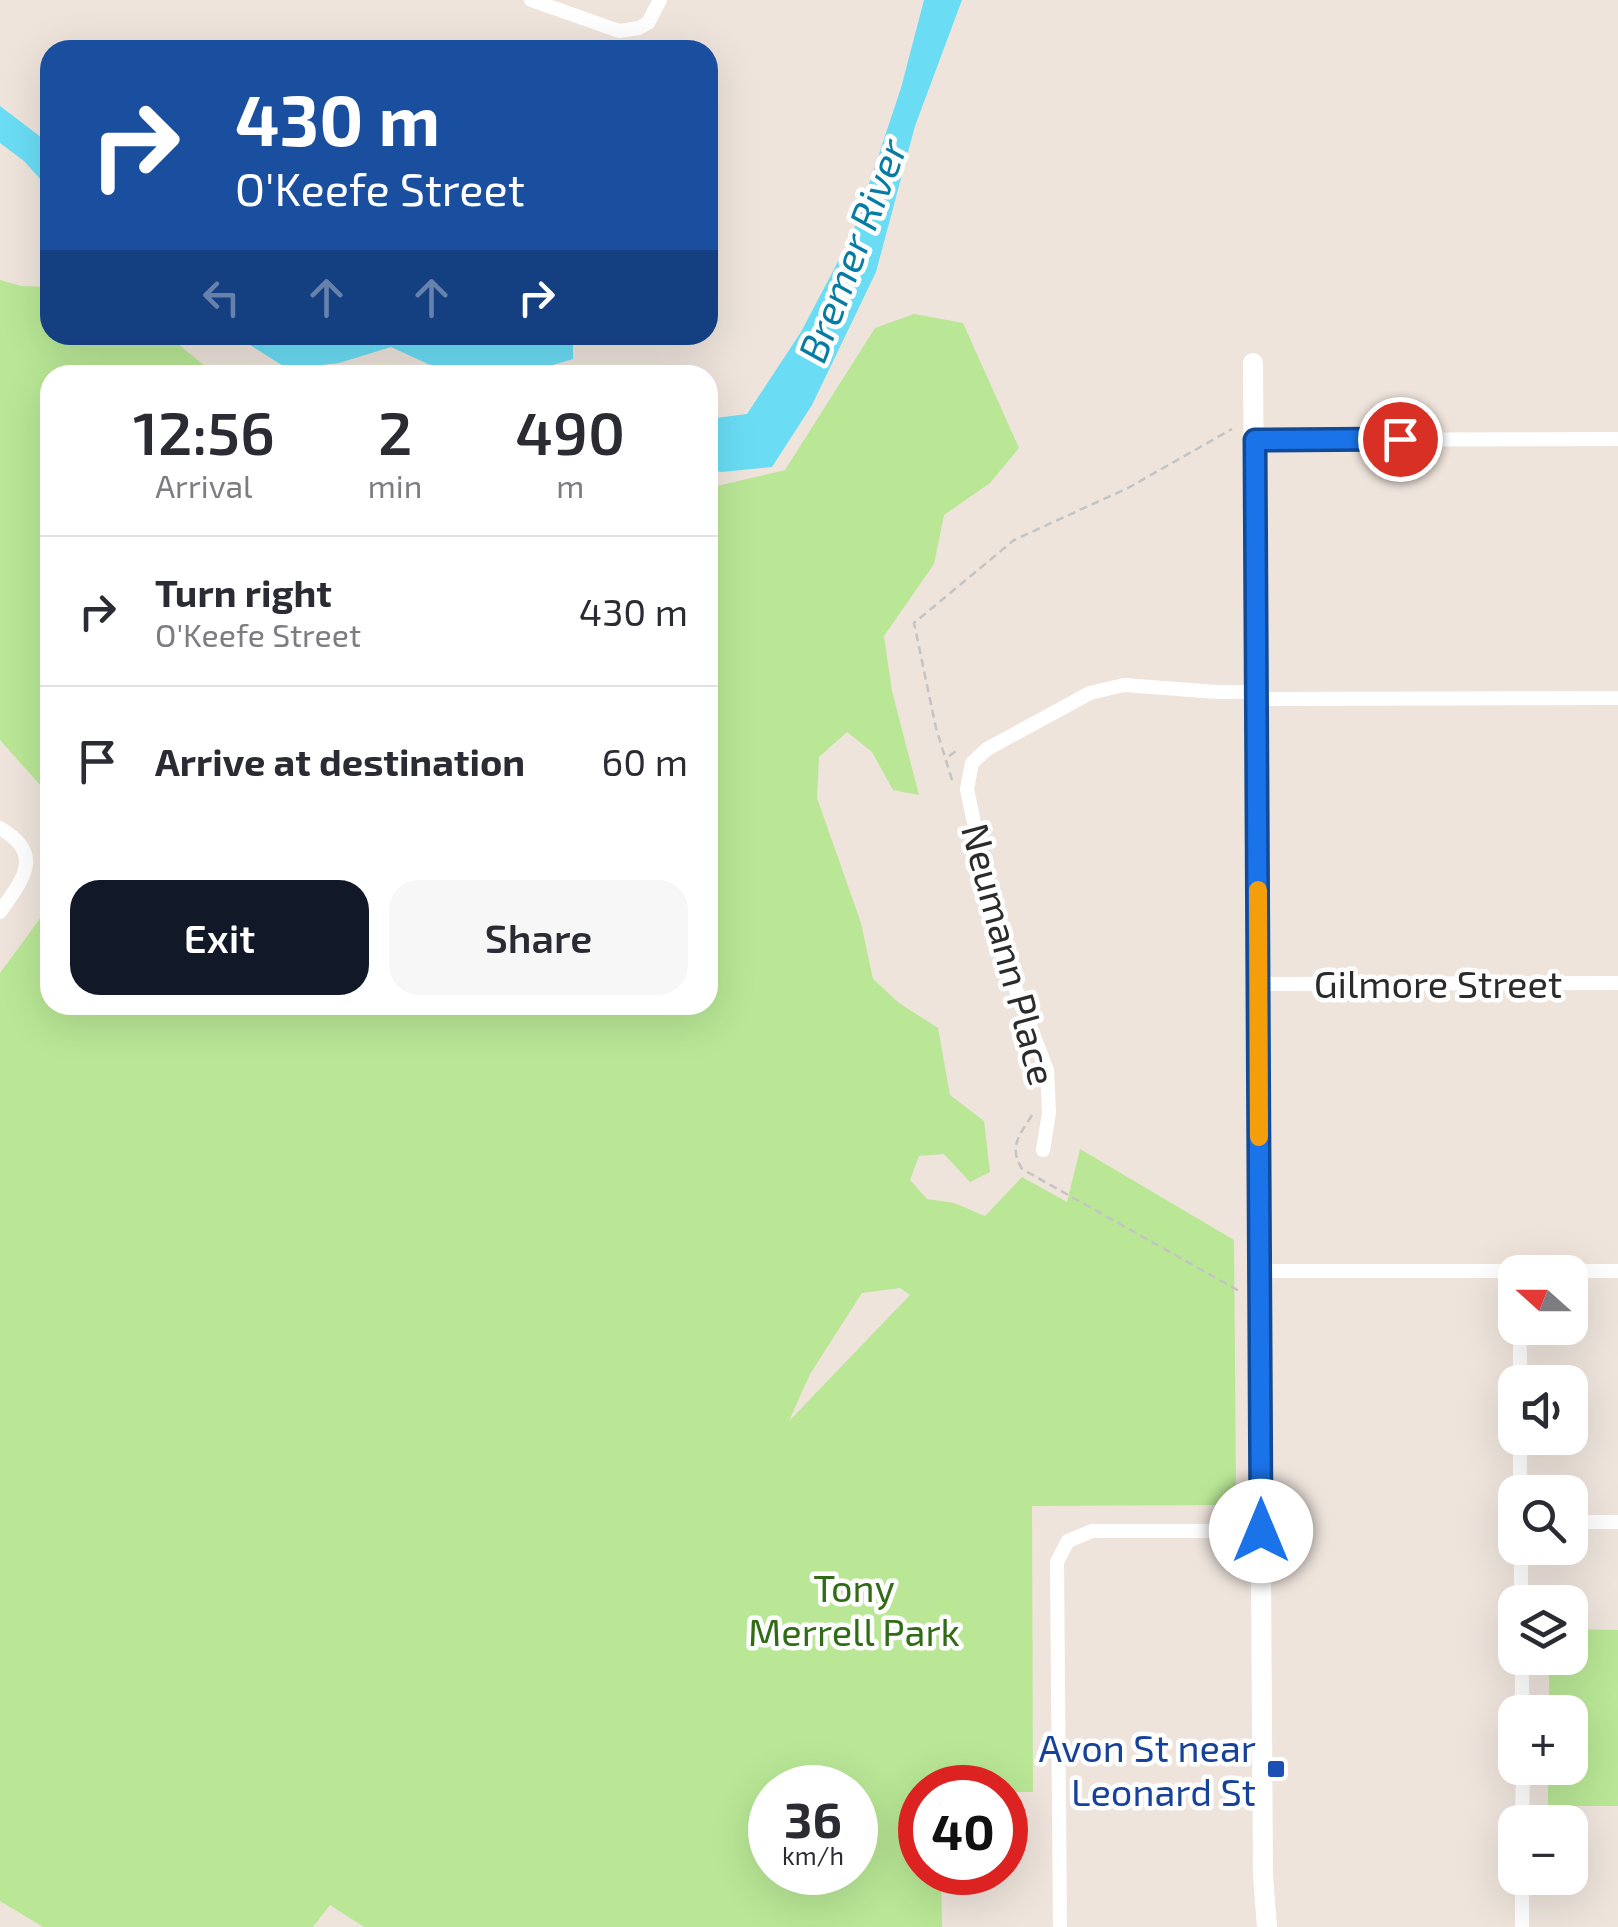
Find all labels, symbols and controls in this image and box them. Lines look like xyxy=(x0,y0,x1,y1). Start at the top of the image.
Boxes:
text: 430 m xyxy=(235,76,440,160)
icon: right xyxy=(70,80,200,210)
water label: Bremer River xyxy=(786,131,916,368)
text: O'Keefe Street xyxy=(235,161,525,215)
icon: left xyxy=(194,270,249,325)
icon: ahead xyxy=(299,270,354,325)
icon: ahead xyxy=(404,270,459,325)
icon: right xyxy=(509,270,564,325)
text: 12:56 xyxy=(133,395,275,467)
text: 2 xyxy=(378,395,412,467)
text: 490 xyxy=(515,395,625,467)
pin xyxy=(1358,397,1443,482)
icon: arrive xyxy=(1373,412,1428,467)
text: Arrival xyxy=(155,466,253,504)
text: min xyxy=(368,466,422,504)
text: m xyxy=(556,466,584,504)
text: Turn right xyxy=(155,569,332,615)
icon: right xyxy=(70,584,125,639)
text: 430 m xyxy=(579,588,688,634)
text: O'Keefe Street xyxy=(155,615,361,653)
icon: arrive xyxy=(70,734,125,789)
text: Arrive at destination xyxy=(155,738,525,784)
text: 60 m xyxy=(602,738,688,784)
street label: Neumann Place xyxy=(953,818,1067,1090)
button: Exit xyxy=(70,880,369,995)
button: Share xyxy=(389,880,688,995)
street label: Gilmore Street xyxy=(1314,960,1562,1006)
north arrow xyxy=(1498,1255,1588,1345)
map controls xyxy=(1498,1255,1588,1895)
button: sound xyxy=(1498,1365,1588,1455)
button: search xyxy=(1498,1475,1588,1565)
position arrow xyxy=(1209,1479,1313,1583)
park label: Tony Merrell Park xyxy=(748,1564,960,1654)
button: layers xyxy=(1498,1585,1588,1675)
button: + xyxy=(1498,1695,1588,1785)
place label: Avon St near Leonard St xyxy=(1038,1724,1256,1814)
marker: Avon St near Leonard St xyxy=(1265,1758,1287,1780)
speed limit sign: 40 xyxy=(898,1765,1028,1895)
text: 36 xyxy=(784,1788,842,1848)
button: − xyxy=(1498,1805,1588,1895)
text: km/h xyxy=(782,1840,844,1870)

